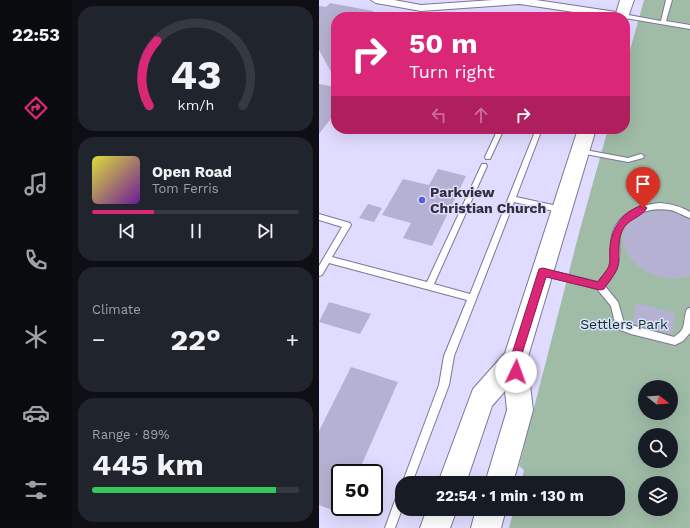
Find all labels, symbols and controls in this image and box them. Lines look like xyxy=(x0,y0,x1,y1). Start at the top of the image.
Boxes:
text: 22:53 xyxy=(12,24,60,45)
text: 50 m xyxy=(409,27,478,60)
icon: right xyxy=(343,28,395,80)
text: 43 xyxy=(170,50,221,99)
text: Turn right xyxy=(409,61,495,82)
icon: directions xyxy=(22,94,50,122)
text: km/h xyxy=(177,97,214,113)
icon: left xyxy=(428,104,450,126)
icon: ahead xyxy=(470,104,492,126)
icon: right xyxy=(512,104,534,126)
text: Open Road xyxy=(152,163,232,181)
pin xyxy=(626,167,660,208)
icon: music xyxy=(22,170,50,198)
icon: arrive xyxy=(632,173,654,195)
text: Tom Ferris xyxy=(152,181,219,196)
place label: Parkview Christian Church xyxy=(430,184,546,216)
marker: Parkview Christian Church xyxy=(417,195,427,205)
icon: previous xyxy=(116,220,138,242)
icon: pause xyxy=(185,220,207,242)
icon: next xyxy=(254,220,276,242)
icon: phone xyxy=(22,246,50,274)
text: Climate xyxy=(92,302,141,317)
park label: Settlers Park xyxy=(580,316,668,332)
text: 22° xyxy=(170,322,221,357)
icon: climate xyxy=(22,323,50,351)
text: − xyxy=(92,327,105,352)
text: + xyxy=(286,327,299,352)
position arrow xyxy=(495,351,537,393)
north arrow xyxy=(638,380,678,420)
map controls xyxy=(638,380,678,516)
icon: car xyxy=(22,399,50,427)
text: Range · 89% xyxy=(92,427,169,442)
button: search xyxy=(638,428,678,468)
text: 445 km xyxy=(92,447,204,482)
speed limit sign: 50 xyxy=(331,464,383,516)
icon: filters xyxy=(22,476,50,504)
button: layers xyxy=(638,476,678,516)
text: 22:54 · 1 min · 130 m xyxy=(436,487,584,505)

